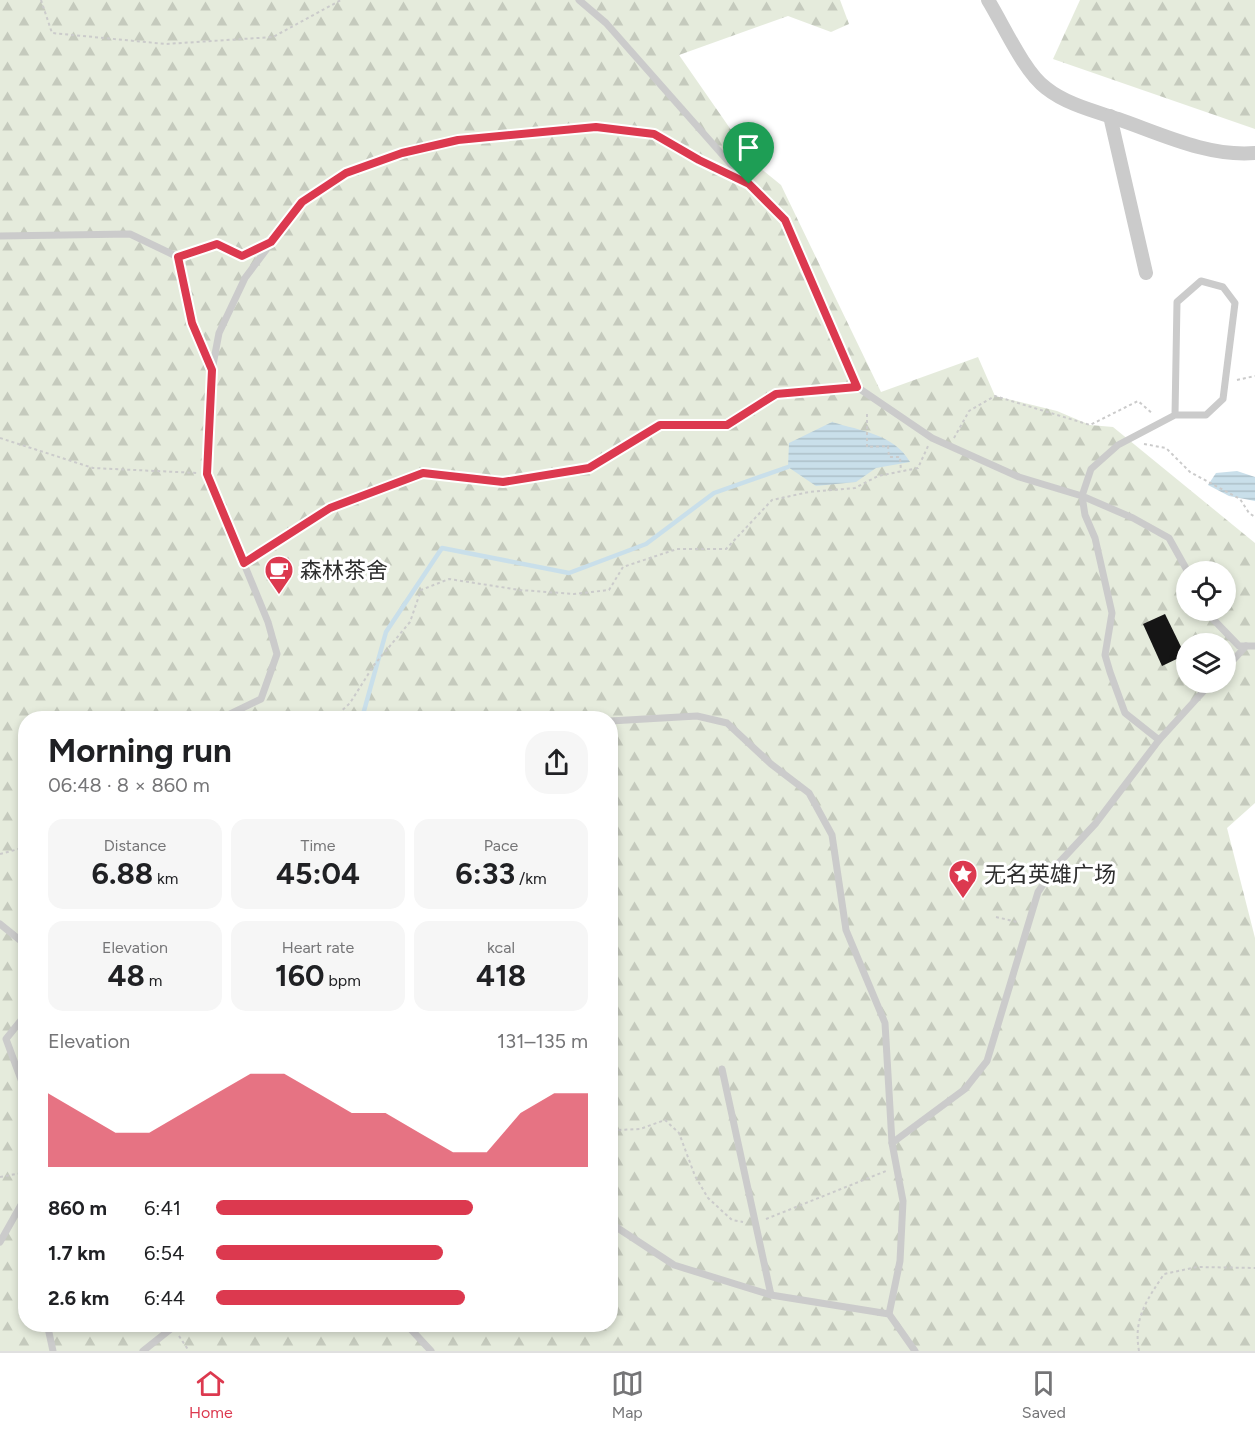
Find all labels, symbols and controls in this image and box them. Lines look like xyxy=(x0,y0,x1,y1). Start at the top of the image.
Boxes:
pin xyxy=(723,122,774,184)
icon: arrive xyxy=(732,131,765,164)
cafe icon: 森林茶舍 xyxy=(263,554,295,596)
place label: 森林茶舍 xyxy=(300,557,388,584)
map controls xyxy=(1176,561,1236,693)
button: locate xyxy=(1176,561,1236,621)
button: layers xyxy=(1176,633,1236,693)
text: Morning run xyxy=(48,731,232,770)
button: share xyxy=(525,731,588,794)
text: 06:48 · 8 × 860 m xyxy=(48,773,210,797)
text: Distance xyxy=(104,836,166,855)
text: Time xyxy=(301,836,335,855)
text: Pace xyxy=(484,836,518,855)
text: 6.88 xyxy=(92,855,153,892)
text: 45:04 xyxy=(276,855,360,892)
text: 6:33 xyxy=(455,855,515,892)
place icon: 无名英雄广场 xyxy=(947,858,979,900)
place label: 无名英雄广场 xyxy=(984,861,1116,888)
text: km xyxy=(153,869,178,888)
text: /km xyxy=(515,869,547,888)
text: Elevation xyxy=(102,938,168,957)
text: Heart rate xyxy=(282,938,354,957)
text: kcal xyxy=(487,938,515,957)
text: 48 xyxy=(108,957,145,994)
text: 160 xyxy=(275,957,325,994)
text: 418 xyxy=(476,957,526,994)
text: m xyxy=(145,971,162,990)
text: bpm xyxy=(325,971,361,990)
text: Elevation xyxy=(48,1029,130,1053)
text: 131–135 m xyxy=(497,1029,588,1053)
text: 860 m xyxy=(48,1196,107,1220)
text: 6:41 xyxy=(144,1196,181,1220)
text: 1.7 km xyxy=(48,1241,105,1265)
text: 6:54 xyxy=(144,1241,184,1265)
text: 2.6 km xyxy=(48,1286,109,1310)
text: 6:44 xyxy=(144,1286,185,1310)
tab: Home xyxy=(189,1367,233,1422)
tab: Map xyxy=(611,1367,644,1422)
tab: Saved xyxy=(1022,1367,1066,1422)

